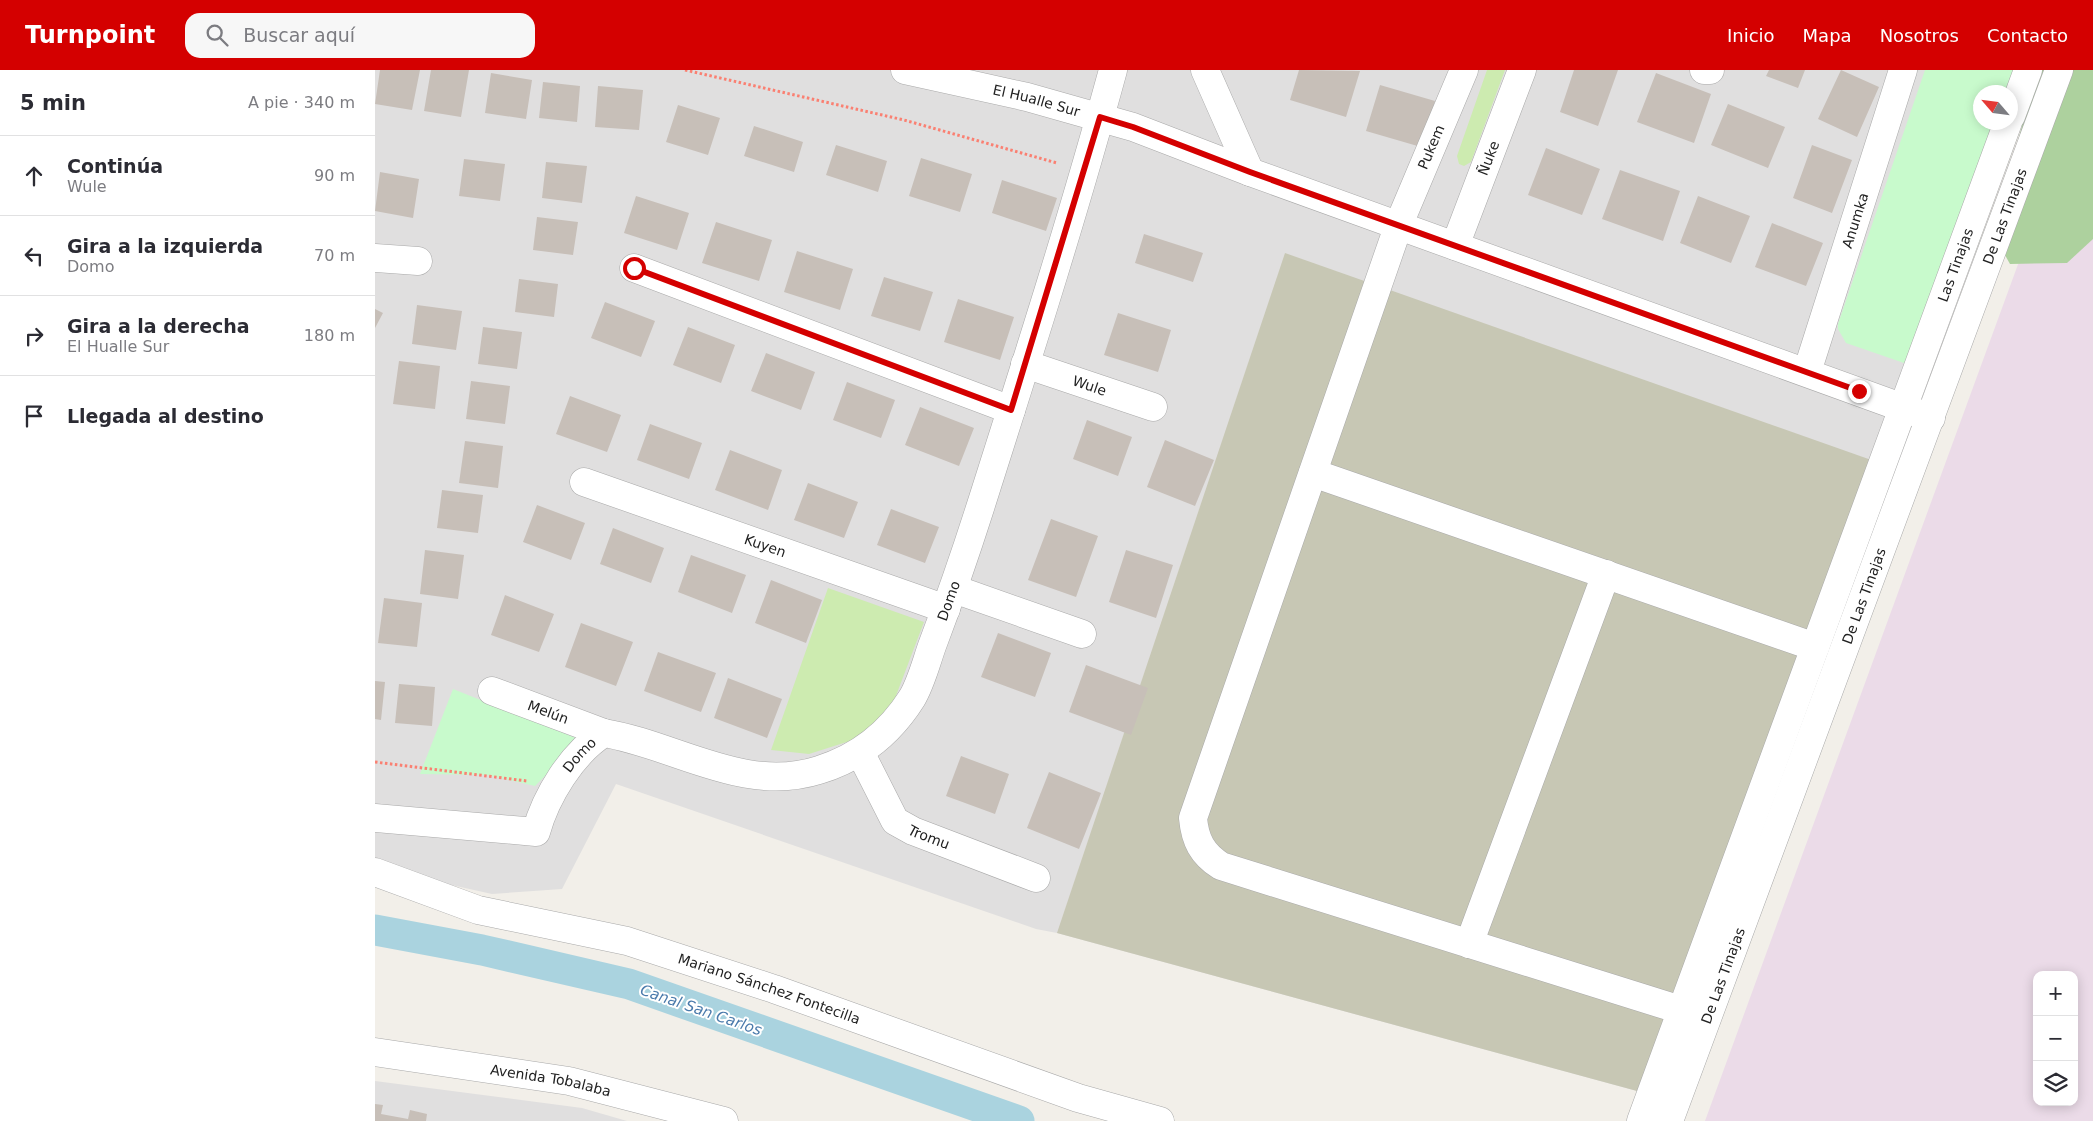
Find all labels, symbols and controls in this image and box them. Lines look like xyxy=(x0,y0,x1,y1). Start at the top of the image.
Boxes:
search box xyxy=(185,13,535,58)
text: Turnpoint xyxy=(25,21,155,49)
icon: search xyxy=(203,21,231,49)
text: Buscar aquí xyxy=(243,24,355,46)
text: Inicio xyxy=(1727,25,1775,46)
text: Mapa xyxy=(1803,25,1852,46)
text: Nosotros xyxy=(1880,25,1959,46)
text: Contacto xyxy=(1987,25,2068,46)
street label: El Hualle Sur xyxy=(991,82,1082,120)
north arrow xyxy=(1973,85,2018,130)
text: 5 min xyxy=(20,91,86,115)
text: A pie · 340 m xyxy=(248,93,355,112)
street label: Pukem xyxy=(1414,122,1448,172)
street label: Ñuke xyxy=(1475,139,1502,178)
text: Continúa xyxy=(67,155,163,177)
icon: ahead xyxy=(20,162,48,190)
text: 90 m xyxy=(314,166,355,185)
street label: De Las Tinajas xyxy=(1980,166,2030,267)
text: Wule xyxy=(67,177,107,196)
street label: Anumka xyxy=(1839,191,1871,250)
street label: Las Tinajas xyxy=(1935,226,1976,304)
text: Gira a la izquierda xyxy=(67,235,263,257)
icon: left xyxy=(20,242,48,270)
text: 70 m xyxy=(314,246,355,265)
text: Domo xyxy=(67,257,114,276)
route start xyxy=(623,257,646,280)
text: Gira a la derecha xyxy=(67,315,250,337)
icon: right xyxy=(20,322,48,350)
text: 180 m xyxy=(304,326,355,345)
text: El Hualle Sur xyxy=(67,337,169,356)
street label: Wule xyxy=(1070,373,1108,399)
route end xyxy=(1848,380,1871,403)
icon: arrive xyxy=(20,402,48,430)
text: Llegada al destino xyxy=(67,405,264,427)
street label: Kuyen xyxy=(742,531,788,560)
street label: De Las Tinajas xyxy=(1839,546,1889,646)
street label: Domo xyxy=(934,578,963,623)
street label: Melún xyxy=(526,697,571,727)
street label: Domo xyxy=(559,734,599,775)
street label: Tromu xyxy=(904,821,952,852)
street label: De Las Tinajas xyxy=(1698,925,1748,1026)
street label: Mariano Sánchez Fontecilla xyxy=(676,950,862,1027)
map controls xyxy=(2033,971,2078,1106)
button: + xyxy=(2033,971,2078,1016)
water label: Canal San Carlos xyxy=(638,981,764,1039)
button: − xyxy=(2033,1016,2078,1061)
street label: Avenida Tobalaba xyxy=(489,1061,613,1100)
button: layers xyxy=(2033,1061,2078,1106)

